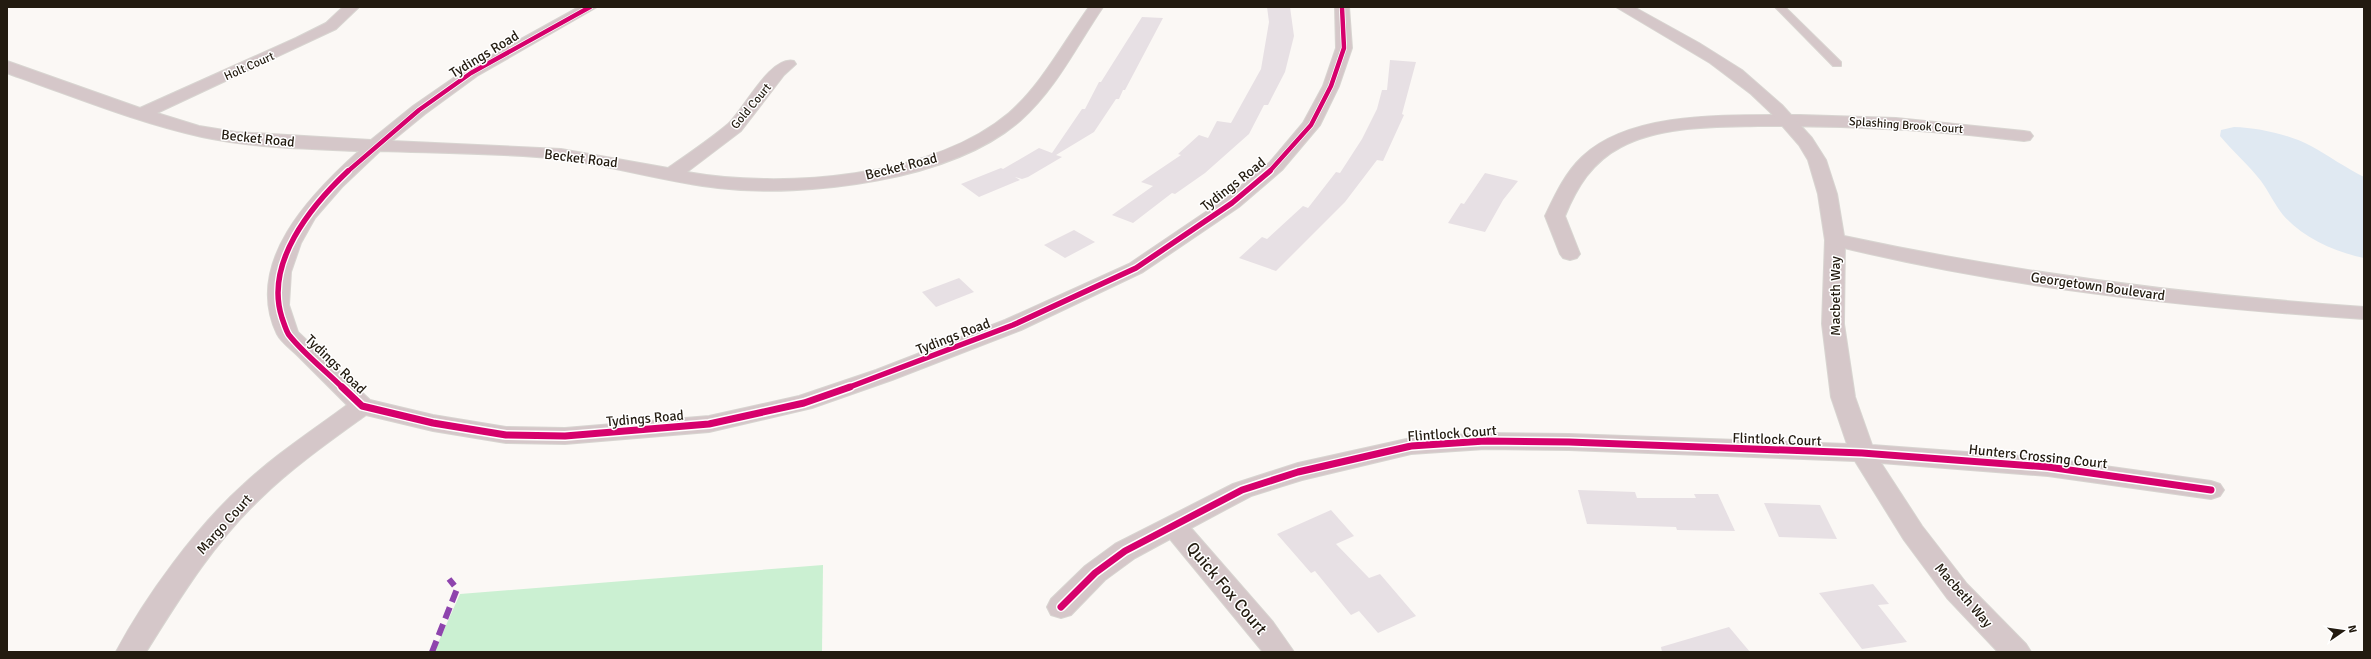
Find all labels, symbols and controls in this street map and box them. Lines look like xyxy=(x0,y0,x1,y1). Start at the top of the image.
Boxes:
street label: Tydings Road xyxy=(447,27,522,82)
street label: Holt Court xyxy=(222,49,277,84)
street label: Gold Court xyxy=(728,80,775,132)
street label: Splashing Brook Court xyxy=(1848,114,1964,137)
street label: Becket Road xyxy=(220,126,296,151)
street label: Becket Road xyxy=(543,146,619,171)
street label: Becket Road xyxy=(863,149,939,184)
street label: Tydings Road xyxy=(1197,154,1269,215)
street label: Macbeth Way xyxy=(1827,256,1844,336)
street label: Georgetown Boulevard xyxy=(2030,269,2166,304)
street label: Tydings Road xyxy=(914,315,992,358)
street label: Tydings Road xyxy=(302,331,370,397)
street label: Tydings Road xyxy=(606,407,684,430)
street label: Flintlock Court xyxy=(1407,422,1497,445)
street label: Flintlock Court xyxy=(1732,429,1822,450)
street label: Hunters Crossing Court xyxy=(1968,441,2108,472)
street label: Margo Court xyxy=(193,491,256,558)
street label: Quick Fox Court xyxy=(1182,538,1271,639)
street label: Macbeth Way xyxy=(1931,560,1997,631)
north arrow xyxy=(2323,611,2363,651)
text: N xyxy=(2345,624,2359,634)

